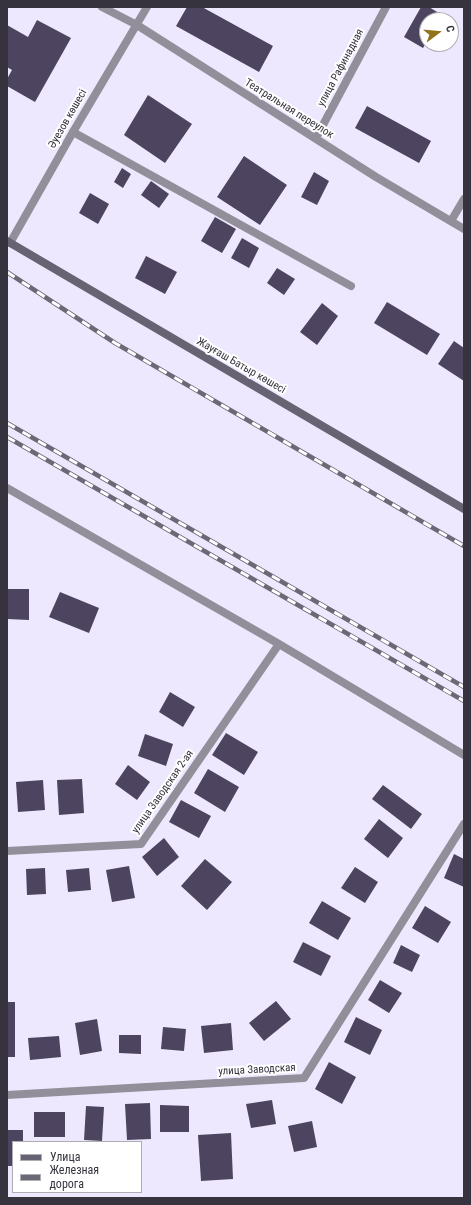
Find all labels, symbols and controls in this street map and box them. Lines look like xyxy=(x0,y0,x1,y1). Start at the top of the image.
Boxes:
north arrow xyxy=(419,12,459,52)
text: С xyxy=(443,24,457,34)
street label: улица Рафинадная xyxy=(315,27,367,109)
street label: Театральная переулок xyxy=(242,76,336,142)
street label: Әуезов көшесі xyxy=(46,87,90,151)
street label: Жауғаш Батыр көшесі xyxy=(194,335,288,397)
street label: улица Заводская 2-ая xyxy=(129,748,197,836)
street label: улица Заводская xyxy=(218,1061,296,1079)
legend xyxy=(12,1141,142,1193)
text: Улица xyxy=(50,1150,80,1164)
text: Железная дорога xyxy=(49,1163,99,1191)

